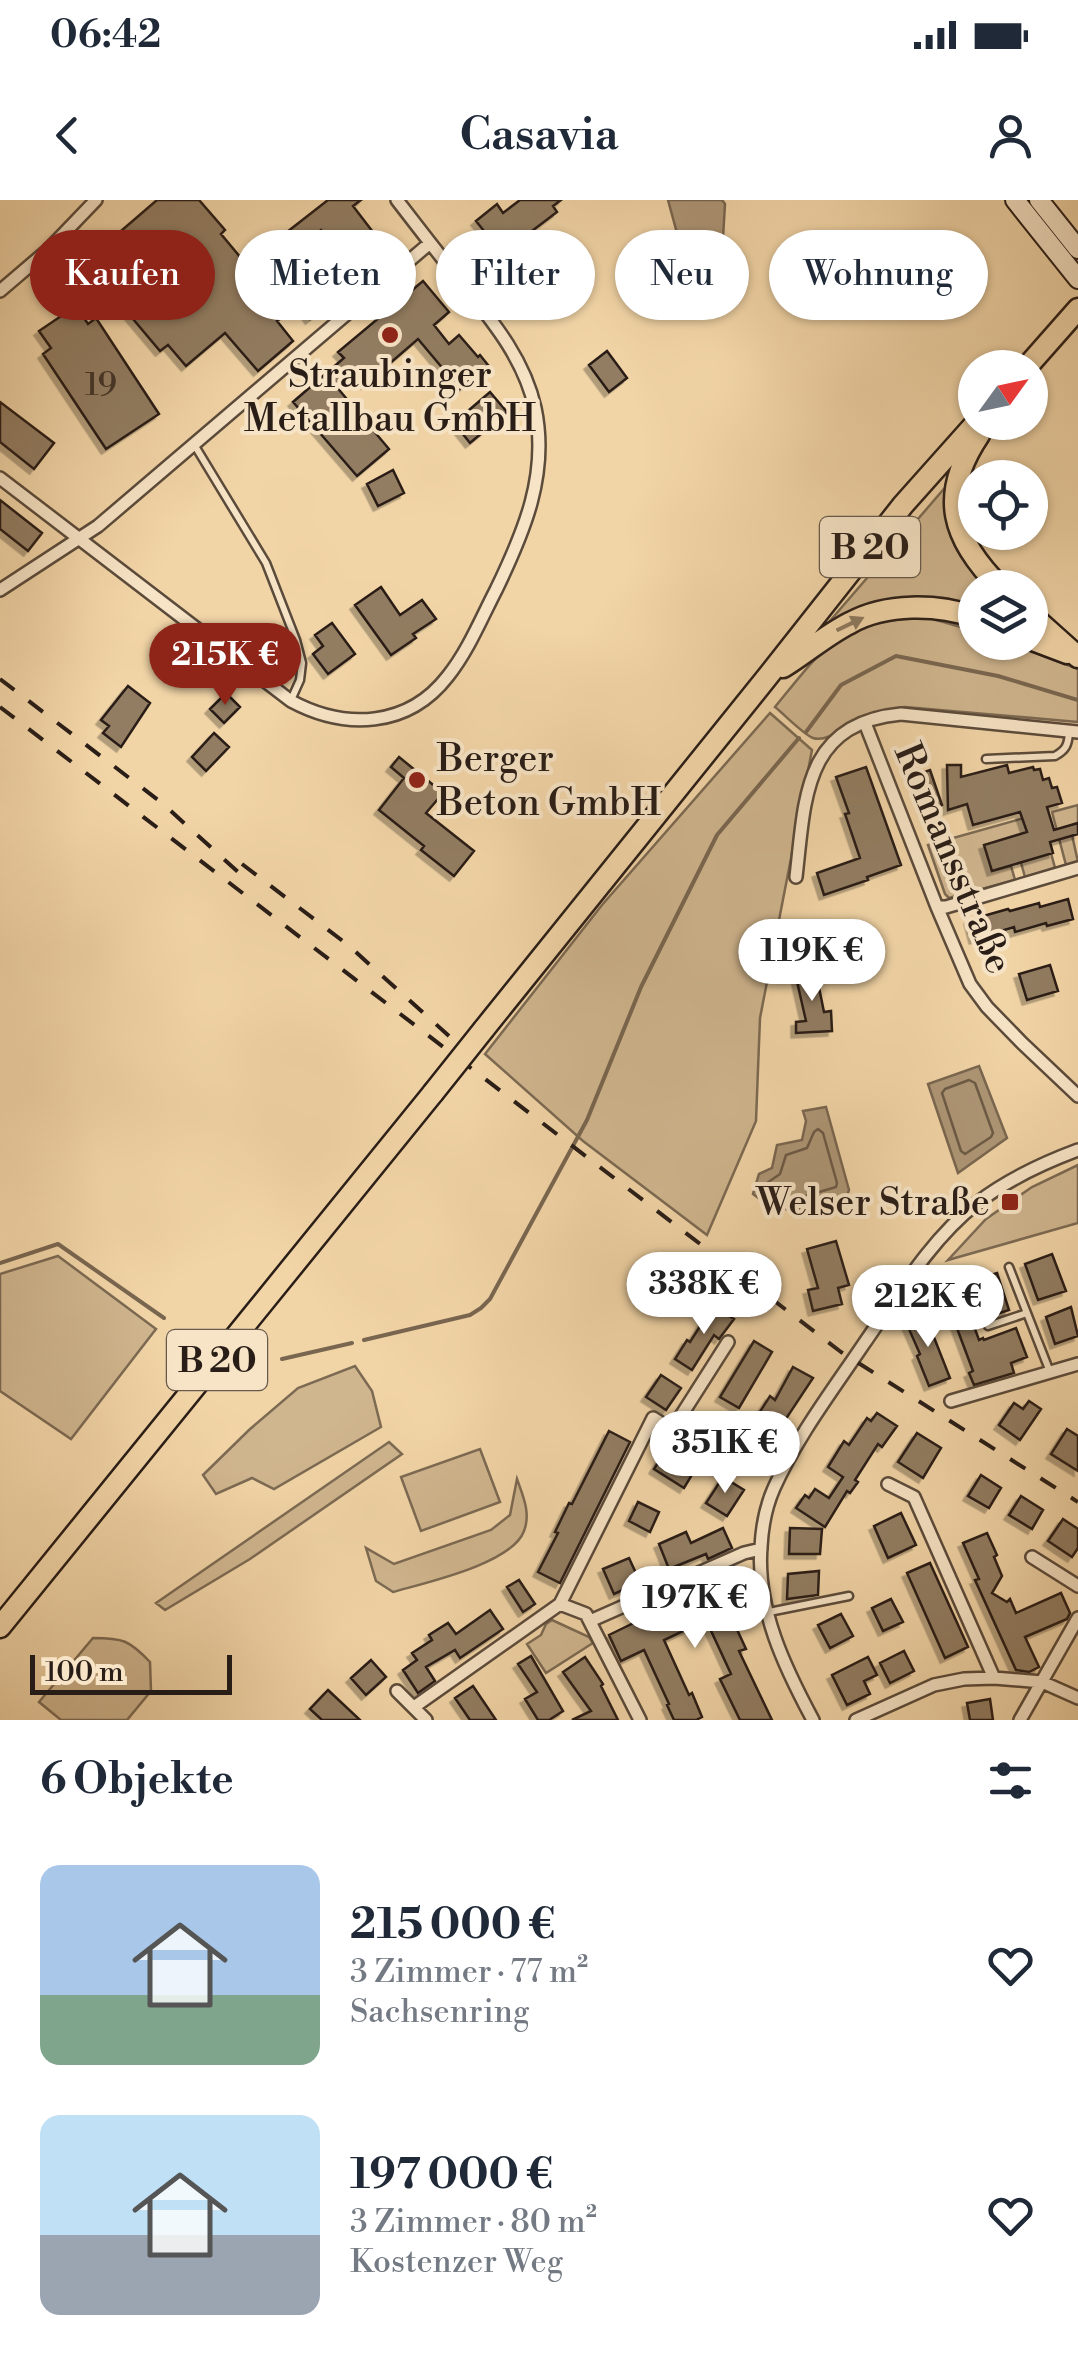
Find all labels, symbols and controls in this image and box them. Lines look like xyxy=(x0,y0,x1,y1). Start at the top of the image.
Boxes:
text: 06:42 xyxy=(50,12,161,59)
text: Casavia xyxy=(459,107,619,164)
icon: back xyxy=(40,108,95,163)
icon: person xyxy=(983,108,1038,163)
chip: Kaufen xyxy=(30,230,215,320)
chip: Mieten xyxy=(235,230,416,320)
chip: Filter xyxy=(436,230,595,320)
chip: Neu xyxy=(615,230,749,320)
chip: Wohnung xyxy=(769,230,988,320)
marker: Straubinger Metallbau GmbH xyxy=(379,324,401,346)
north arrow xyxy=(958,350,1048,440)
map controls xyxy=(958,350,1048,660)
place label: Straubinger Metallbau GmbH xyxy=(244,352,536,443)
house number: 19 xyxy=(85,365,117,405)
button: locate xyxy=(958,460,1048,550)
road number: B 20 xyxy=(820,517,920,577)
button: layers xyxy=(958,570,1048,660)
one-way arrow xyxy=(836,616,865,633)
pin: 215K € xyxy=(144,623,306,708)
text: 215K € xyxy=(171,635,279,675)
place label: Berger Beton GmbH xyxy=(436,736,661,827)
street label: Romansstraße xyxy=(883,736,1022,981)
marker: Berger Beton GmbH xyxy=(406,769,428,791)
pin: 119K € xyxy=(731,919,893,1004)
text: 119K € xyxy=(760,931,864,971)
place label: Welser Straße xyxy=(755,1180,990,1227)
marker: Welser Straße xyxy=(999,1191,1021,1213)
pin: 338K € xyxy=(623,1252,785,1337)
text: 338K € xyxy=(649,1264,759,1304)
pin: 212K € xyxy=(847,1265,1009,1350)
text: 212K € xyxy=(874,1277,982,1317)
road number: B 20 xyxy=(167,1330,267,1390)
pin: 351K € xyxy=(644,1411,806,1496)
text: 351K € xyxy=(672,1423,778,1463)
pin: 197K € xyxy=(614,1566,776,1651)
text: 197K € xyxy=(642,1578,748,1618)
scale bar xyxy=(30,1650,232,1694)
text: 100 m xyxy=(45,1655,124,1690)
icon: filters xyxy=(983,1753,1038,1808)
text: 6 Objekte xyxy=(40,1754,234,1807)
text: 215 000 € xyxy=(350,1899,555,1952)
icon: home xyxy=(120,1905,240,2025)
icon: heart xyxy=(983,1938,1038,1993)
text: 3 Zimmer · 77 m² xyxy=(350,1952,588,1992)
text: Sachsenring xyxy=(350,1992,529,2032)
text: 197 000 € xyxy=(350,2149,553,2202)
icon: home xyxy=(120,2155,240,2275)
icon: heart xyxy=(983,2188,1038,2243)
text: 3 Zimmer · 80 m² xyxy=(350,2202,597,2242)
text: Kostenzer Weg xyxy=(350,2242,563,2282)

